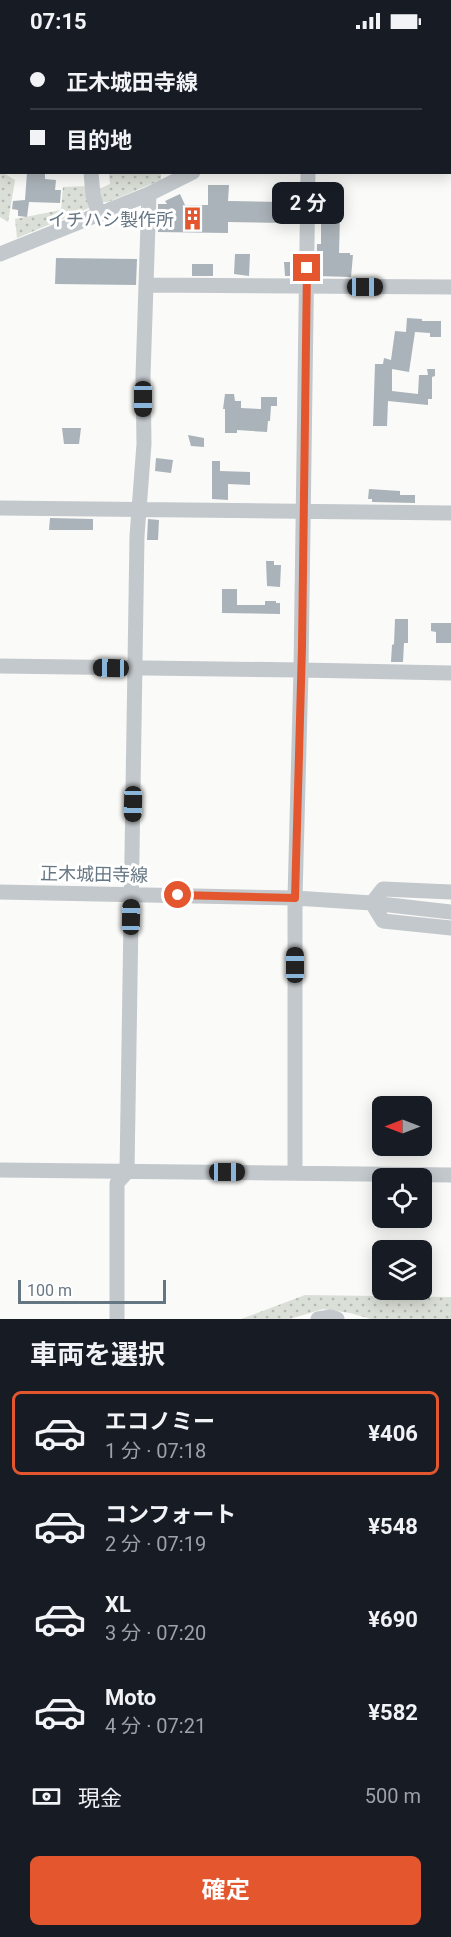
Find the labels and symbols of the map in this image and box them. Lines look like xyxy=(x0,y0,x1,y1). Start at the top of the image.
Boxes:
callout: 2 分 xyxy=(271,181,343,223)
building icon: イチハシ製作所 xyxy=(179,206,205,232)
place label: イチハシ製作所 xyxy=(48,209,174,230)
route end xyxy=(293,254,320,281)
car xyxy=(347,278,383,296)
car xyxy=(134,381,152,417)
car xyxy=(93,659,129,677)
car xyxy=(124,786,142,822)
street label: 正木城田寺線 xyxy=(40,863,148,885)
route start xyxy=(164,881,191,908)
car xyxy=(122,899,140,935)
car xyxy=(286,947,304,983)
north arrow xyxy=(372,1096,432,1156)
car xyxy=(209,1163,245,1181)
scale bar xyxy=(18,1277,166,1304)

